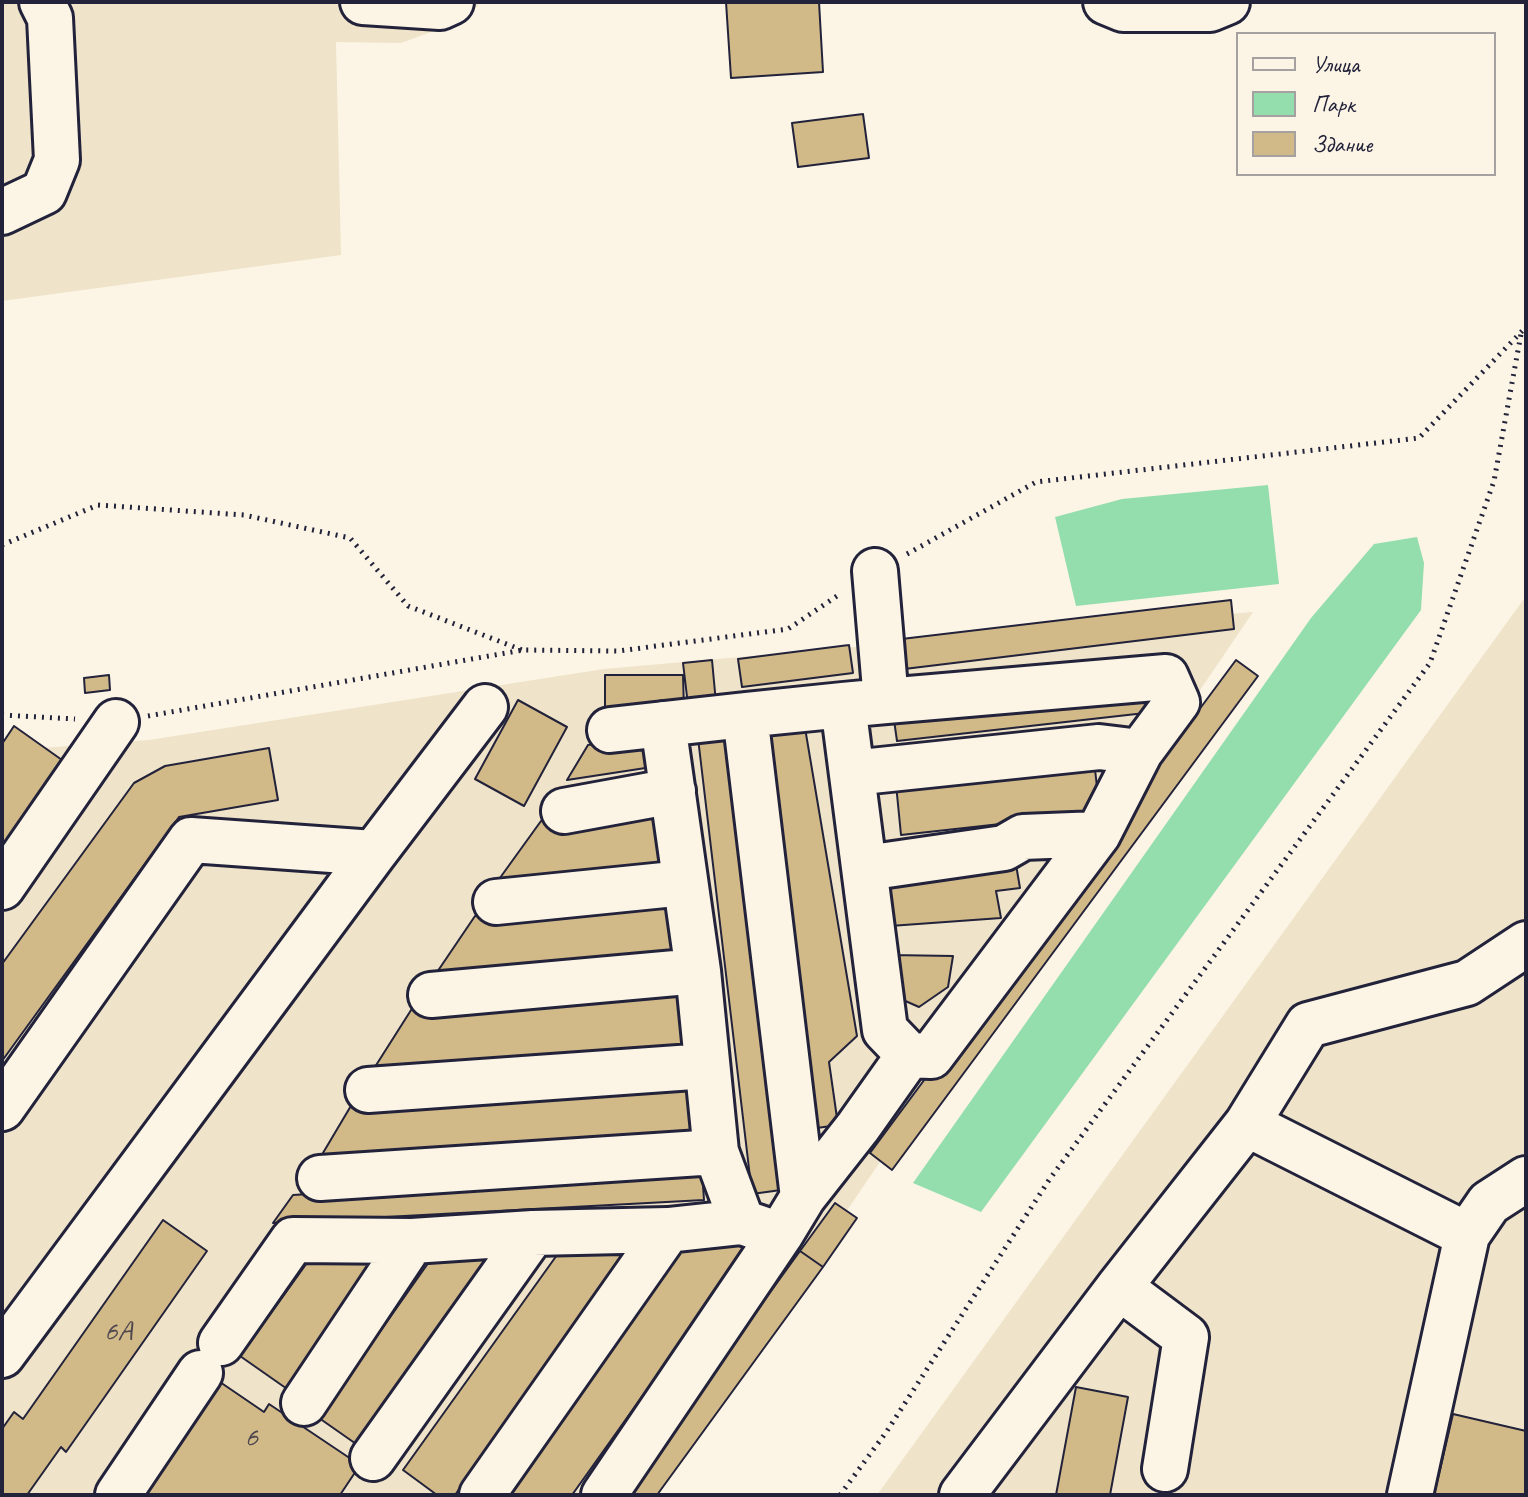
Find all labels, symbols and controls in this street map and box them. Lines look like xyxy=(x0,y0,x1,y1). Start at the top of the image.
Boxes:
legend xyxy=(1236,32,1496,176)
text: Улица xyxy=(1312,49,1360,79)
text: Парк xyxy=(1312,89,1355,119)
text: Здание xyxy=(1312,129,1372,159)
house number: 6А xyxy=(104,1314,132,1350)
house number: 6 xyxy=(244,1420,258,1456)

